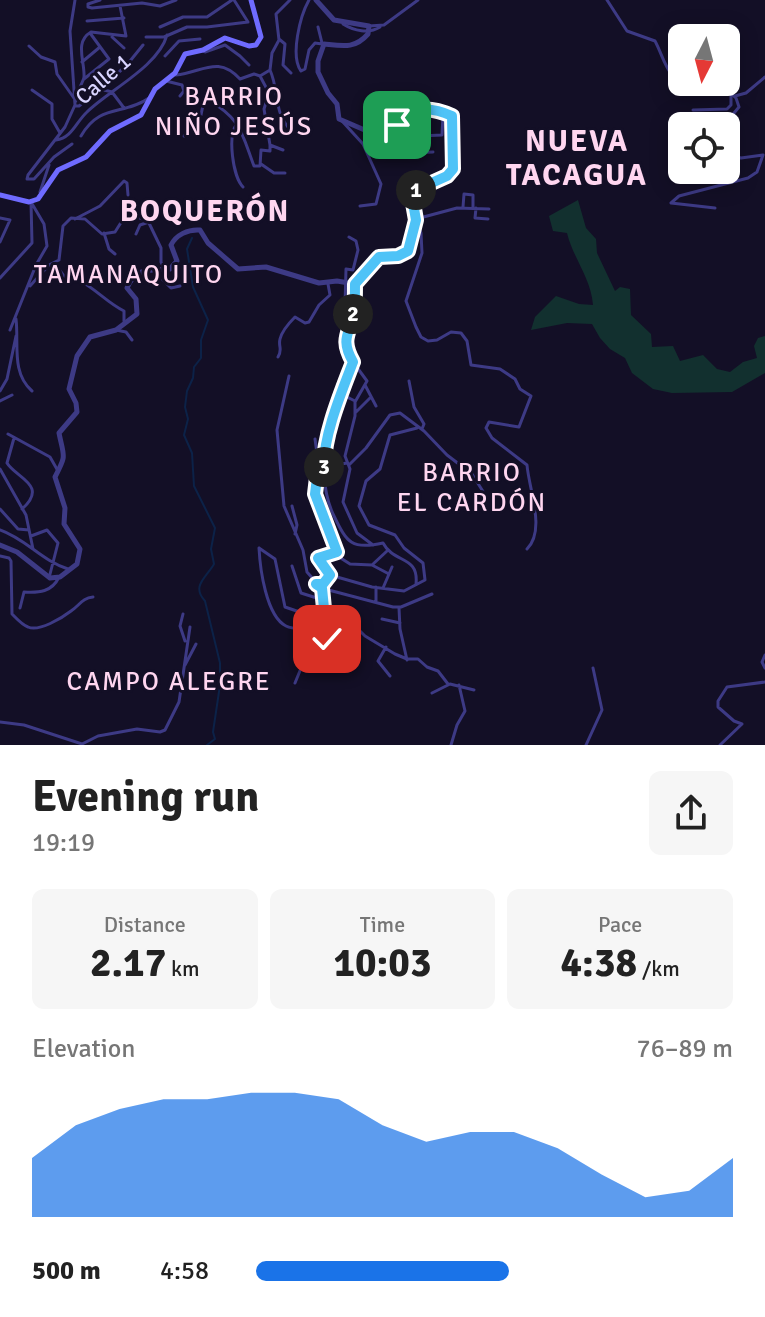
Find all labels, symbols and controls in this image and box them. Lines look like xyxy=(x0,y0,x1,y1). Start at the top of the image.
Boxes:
north arrow xyxy=(668,24,740,96)
map controls xyxy=(668,24,740,184)
street label: Calle 1 xyxy=(70,48,136,110)
district label: BARRIO NIÑO JESÚS xyxy=(155,81,313,143)
pin xyxy=(363,91,431,159)
icon: arrive xyxy=(375,103,419,147)
button: locate xyxy=(668,112,740,184)
district label: NUEVA TACAGUA xyxy=(506,123,648,194)
pin: 1 xyxy=(396,170,436,210)
text: 1 xyxy=(410,176,422,203)
district label: BOQUERÓN xyxy=(120,192,290,230)
district label: TAMANAQUITO xyxy=(34,259,224,291)
pin: 2 xyxy=(333,294,373,334)
text: 2 xyxy=(347,300,359,327)
pin: 3 xyxy=(304,447,344,487)
text: 3 xyxy=(318,453,330,480)
district label: BARRIO EL CARDÓN xyxy=(397,457,547,519)
pin xyxy=(293,605,361,673)
icon: check xyxy=(305,617,349,661)
district label: CAMPO ALEGRE xyxy=(67,666,271,698)
text: Evening run xyxy=(32,770,259,824)
button: share xyxy=(649,771,733,855)
text: 19:19 xyxy=(32,827,95,859)
text: Distance xyxy=(104,911,186,938)
text: Time xyxy=(360,911,405,938)
text: Pace xyxy=(598,911,642,938)
text: 2.17 xyxy=(90,938,166,988)
text: 10:03 xyxy=(333,938,432,988)
text: 4:38 xyxy=(561,938,637,988)
text: km xyxy=(166,955,200,982)
text: /km xyxy=(637,955,680,982)
text: Elevation xyxy=(32,1033,136,1065)
text: 76–89 m xyxy=(637,1033,733,1065)
text: 500 m xyxy=(32,1255,101,1287)
text: 4:58 xyxy=(160,1255,209,1287)

